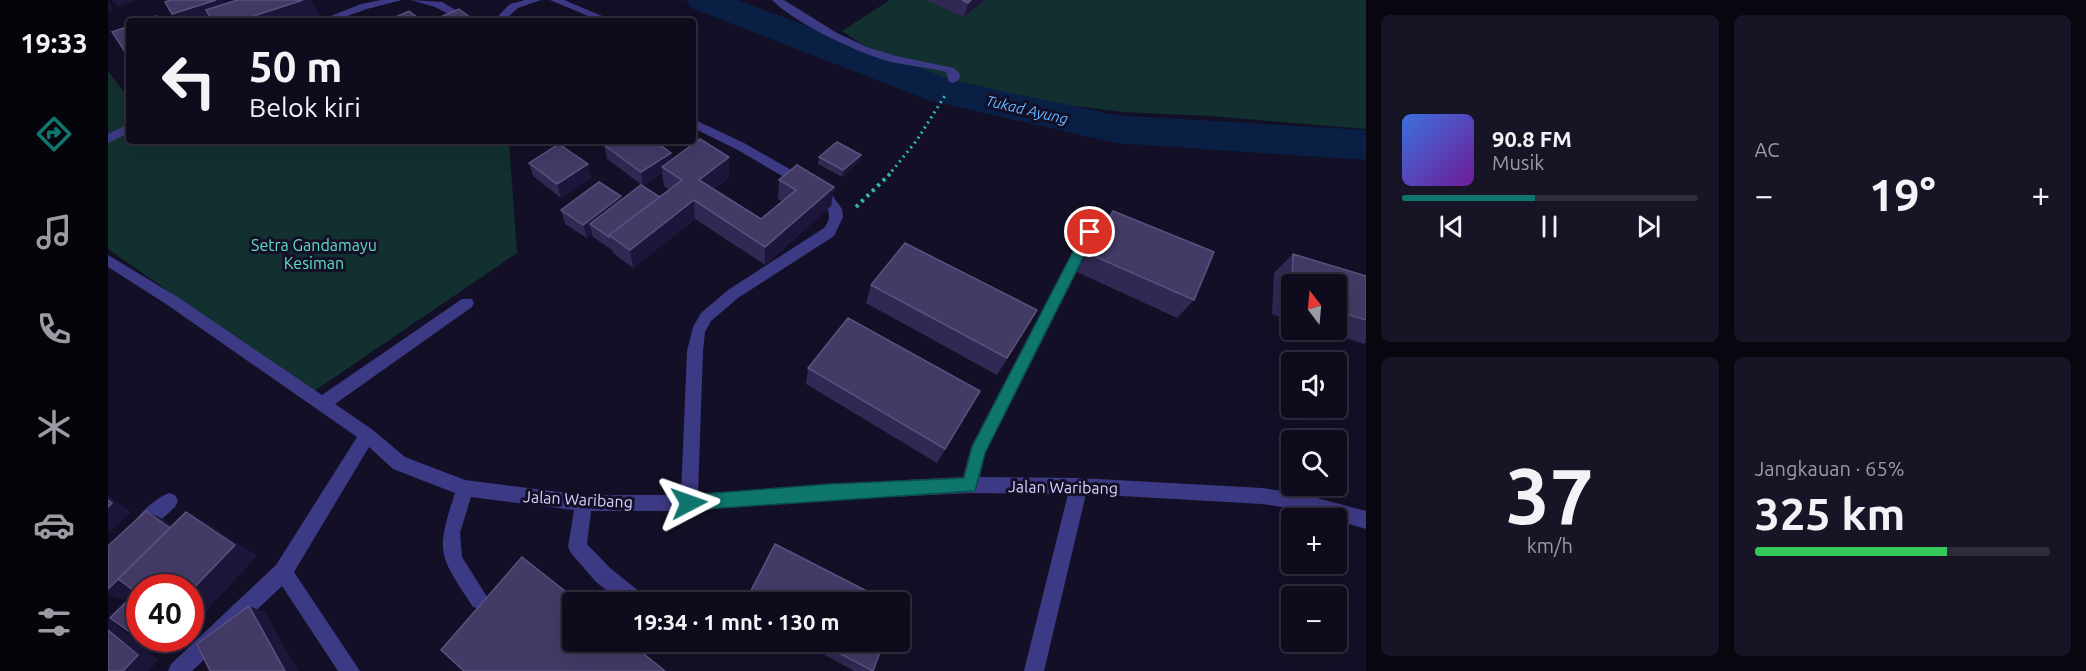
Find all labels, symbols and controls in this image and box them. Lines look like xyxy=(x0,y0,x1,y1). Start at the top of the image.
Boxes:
text: 19:33 xyxy=(20,28,88,58)
icon: left xyxy=(150,42,228,120)
text: 50 m xyxy=(249,43,343,90)
text: Belok kiri xyxy=(249,92,361,122)
water label: Tukad Ayung xyxy=(984,92,1070,127)
icon: directions xyxy=(33,113,75,155)
text: 90.8 FM xyxy=(1492,126,1572,151)
text: AC xyxy=(1755,138,1780,161)
text: Musik xyxy=(1492,151,1544,174)
text: 19° xyxy=(1869,169,1936,220)
text: − xyxy=(1755,176,1773,213)
text: + xyxy=(2031,176,2050,213)
pin xyxy=(1064,206,1115,257)
icon: previous xyxy=(1435,210,1468,243)
icon: pause xyxy=(1533,210,1566,243)
icon: next xyxy=(1632,210,1665,243)
icon: music xyxy=(33,211,75,253)
icon: arrive xyxy=(1073,215,1106,248)
park label: Setra Gandamayu Kesiman xyxy=(251,236,377,272)
north arrow xyxy=(1281,274,1347,340)
map controls xyxy=(1281,274,1347,652)
icon: phone xyxy=(33,308,75,350)
button: sound xyxy=(1281,352,1347,418)
icon: climate xyxy=(33,406,75,448)
button: search xyxy=(1281,430,1347,496)
text: 37 xyxy=(1506,451,1594,539)
text: Jangkauan · 65% xyxy=(1755,457,1904,480)
position arrow xyxy=(657,471,721,535)
street label: Jalan Waribang xyxy=(1008,477,1118,497)
street label: Jalan Waribang xyxy=(523,487,633,511)
text: 325 km xyxy=(1755,488,1905,539)
icon: car xyxy=(33,504,75,546)
button: + xyxy=(1281,508,1347,574)
text: km/h xyxy=(1527,534,1573,557)
speed limit sign: 40 xyxy=(126,574,204,652)
button: − xyxy=(1281,586,1347,652)
icon: filters xyxy=(33,601,75,643)
text: 19:34 · 1 mnt · 130 m xyxy=(632,609,840,634)

